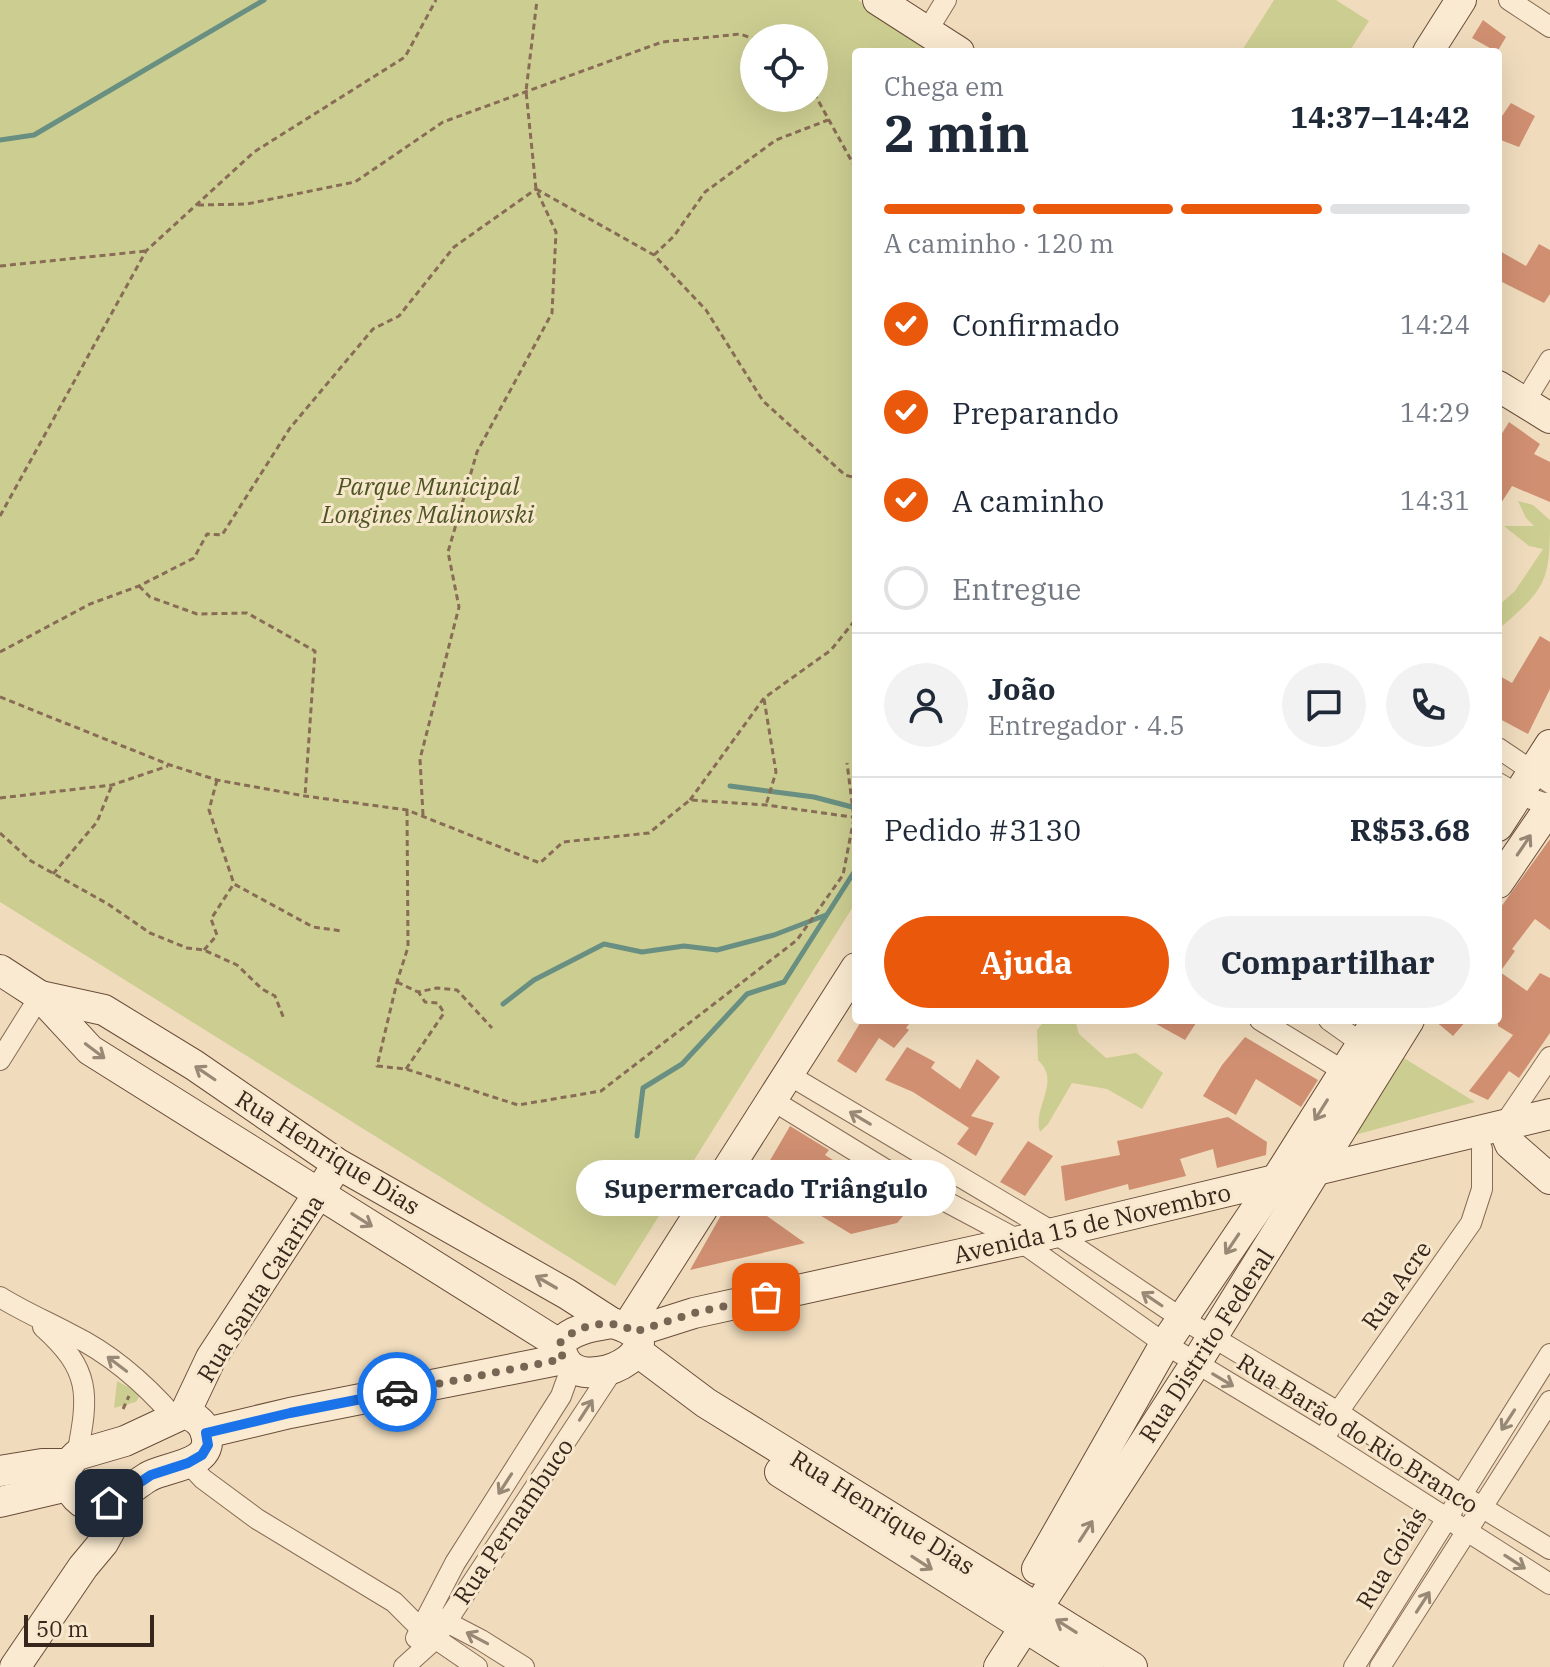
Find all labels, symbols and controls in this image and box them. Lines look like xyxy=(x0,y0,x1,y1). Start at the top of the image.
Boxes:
map controls xyxy=(740,24,828,112)
button: locate xyxy=(740,24,828,112)
text: Chega em xyxy=(884,69,1004,103)
text: 14:37–14:42 xyxy=(1290,97,1470,136)
text: 2 min xyxy=(884,99,1030,166)
text: A caminho · 120 m xyxy=(884,226,1114,260)
icon: check xyxy=(884,302,928,346)
text: Confirmado xyxy=(952,305,1120,344)
text: 14:24 xyxy=(1400,307,1470,341)
icon: check xyxy=(884,390,928,434)
text: Preparando xyxy=(952,393,1119,432)
text: 14:29 xyxy=(1400,395,1470,429)
park label: Parque Municipal Longines Malinowski xyxy=(321,470,535,530)
icon: check xyxy=(884,478,928,522)
text: A caminho xyxy=(952,481,1104,520)
text: 14:31 xyxy=(1400,483,1470,517)
text: Entregue xyxy=(952,569,1081,608)
button: person xyxy=(884,663,968,747)
button: chat xyxy=(1282,663,1366,747)
button: phone xyxy=(1386,663,1470,747)
text: João xyxy=(988,669,1055,708)
text: Entregador · 4.5 xyxy=(988,708,1185,742)
text: Pedido #3130 xyxy=(884,810,1081,849)
text: R$53.68 xyxy=(1350,810,1470,849)
one-way arrow xyxy=(1516,835,1532,857)
button: Ajuda xyxy=(884,916,1169,1008)
button: Compartilhar xyxy=(1185,916,1470,1008)
one-way arrow xyxy=(84,1043,105,1060)
one-way arrow xyxy=(194,1065,216,1081)
street label: Rua Henrique Dias xyxy=(230,1082,426,1222)
one-way arrow xyxy=(1312,1098,1328,1121)
one-way arrow xyxy=(849,1110,872,1126)
callout: Supermercado Triângulo xyxy=(576,1161,956,1217)
text: Supermercado Triângulo xyxy=(604,1171,928,1205)
street label: Avenida 15 de Novembro xyxy=(950,1176,1234,1270)
street label: Rua Santa Catarina xyxy=(189,1188,331,1388)
one-way arrow xyxy=(350,1212,373,1228)
one-way arrow xyxy=(1224,1232,1240,1254)
street label: Rua Acre xyxy=(1354,1234,1438,1336)
street label: Rua Distrito Federal xyxy=(1131,1242,1281,1448)
pin xyxy=(732,1263,800,1331)
one-way arrow xyxy=(534,1274,558,1289)
icon: bag xyxy=(744,1275,788,1319)
one-way arrow xyxy=(1142,1291,1164,1307)
street label: Rua Barão do Rio Branco xyxy=(1231,1346,1485,1520)
courier xyxy=(357,1352,437,1432)
one-way arrow xyxy=(107,1356,128,1373)
icon: car xyxy=(375,1370,419,1414)
one-way arrow xyxy=(1211,1372,1234,1388)
one-way arrow xyxy=(578,1399,594,1422)
one-way arrow xyxy=(1499,1408,1515,1431)
street label: Rua Pernambuco xyxy=(446,1432,580,1610)
street label: Rua Henrique Dias xyxy=(785,1442,981,1582)
pin xyxy=(75,1469,143,1537)
one-way arrow xyxy=(497,1472,513,1494)
icon: home xyxy=(87,1481,131,1525)
street label: Rua Goiás xyxy=(1348,1501,1434,1615)
one-way arrow xyxy=(1078,1520,1094,1542)
one-way arrow xyxy=(1503,1554,1526,1570)
one-way arrow xyxy=(910,1555,932,1572)
one-way arrow xyxy=(1414,1591,1431,1613)
scale bar xyxy=(24,1611,154,1647)
text: 50 m xyxy=(36,1614,88,1643)
one-way arrow xyxy=(1055,1618,1078,1634)
one-way arrow xyxy=(466,1630,489,1646)

